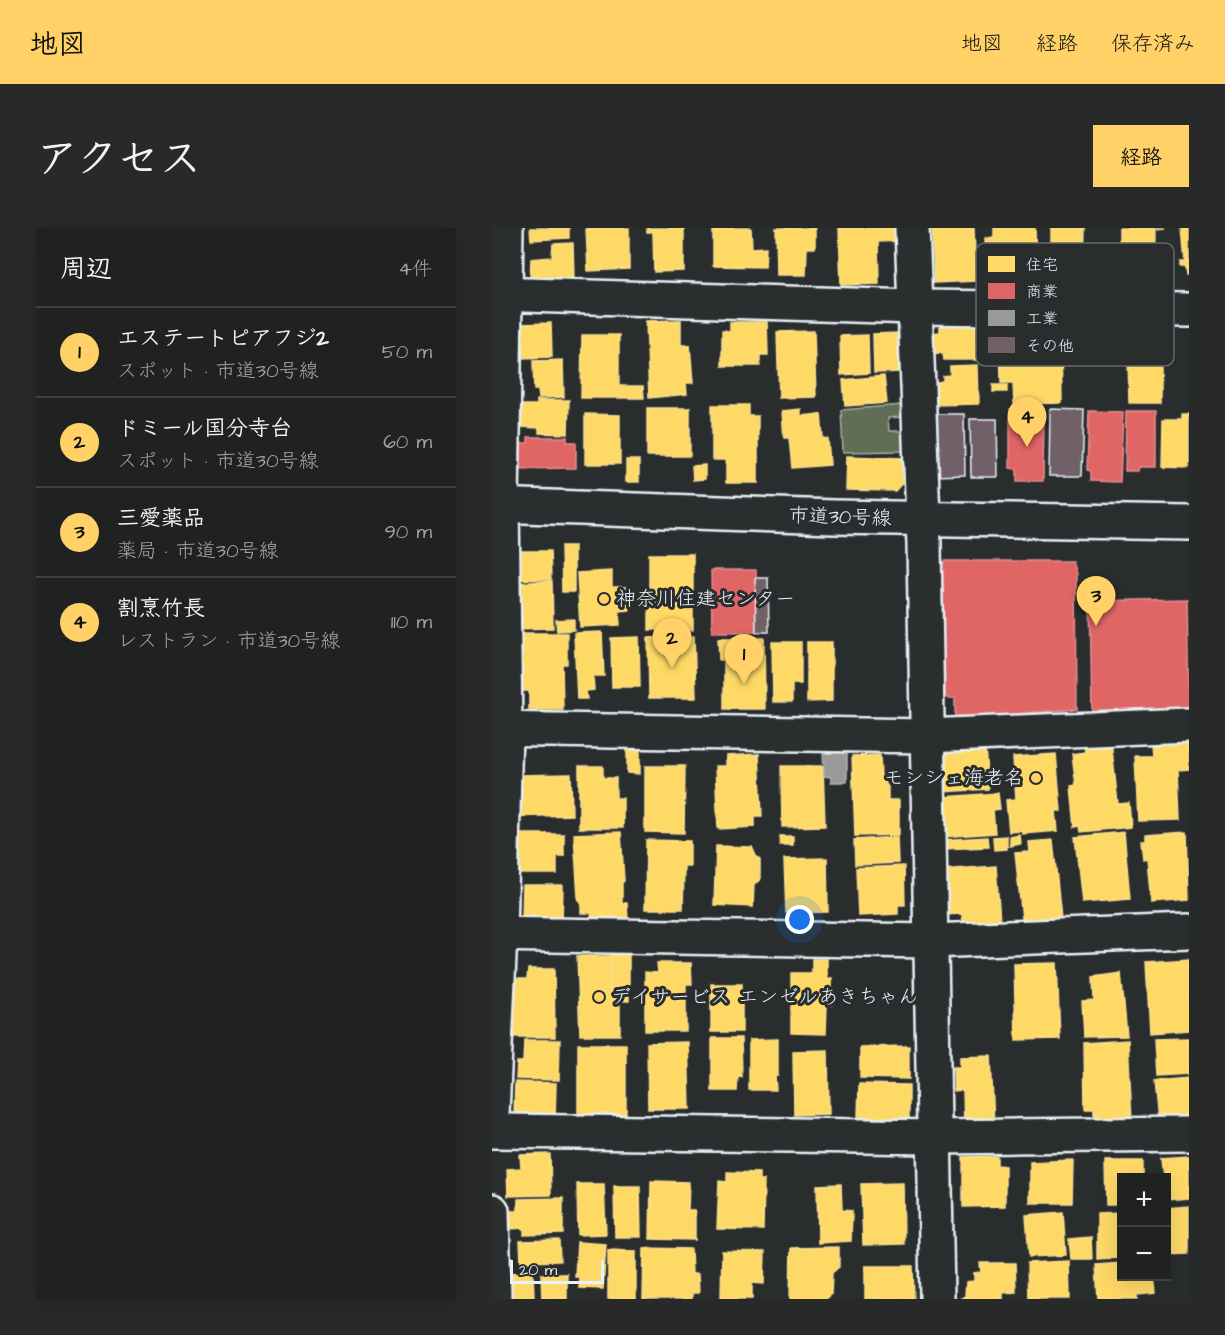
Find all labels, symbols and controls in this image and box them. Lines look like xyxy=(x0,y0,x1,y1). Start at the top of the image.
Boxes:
text: 地図 xyxy=(30,25,86,64)
text: 地図 xyxy=(961,29,1003,58)
text: 経路 xyxy=(1036,29,1078,58)
text: 保存済み xyxy=(1111,29,1195,58)
button: 経路 xyxy=(1093,125,1189,187)
text: アクセス xyxy=(36,131,201,189)
legend xyxy=(976,243,1174,366)
text: 周辺 xyxy=(60,251,112,287)
text: 住宅 xyxy=(1026,254,1058,276)
text: 4件 xyxy=(398,255,432,283)
text: 商業 xyxy=(1026,281,1058,303)
text: 工業 xyxy=(1026,308,1058,330)
text: エステートピアフジ2 xyxy=(117,323,329,354)
text: その他 xyxy=(1026,335,1074,357)
text: 1 xyxy=(78,338,81,366)
text: 50 m xyxy=(382,338,432,366)
text: スポット · 市道30号線 xyxy=(117,357,319,385)
pin: 4 xyxy=(1008,398,1046,447)
text: ドミール国分寺台 xyxy=(117,413,292,444)
text: 2 xyxy=(74,428,85,456)
text: 60 m xyxy=(383,428,432,456)
text: スポット · 市道30号線 xyxy=(117,447,319,475)
street label: 市道30号線 xyxy=(788,501,892,533)
text: 三愛薬品 xyxy=(117,503,205,534)
text: 3 xyxy=(74,518,85,546)
text: 90 m xyxy=(384,518,432,546)
text: 薬局 · 市道30号線 xyxy=(117,537,279,565)
pin: 3 xyxy=(1076,576,1116,626)
place label: 神奈川住建センター xyxy=(616,585,795,613)
marker: 神奈川住建センター xyxy=(597,592,611,606)
text: 割烹竹長 xyxy=(117,593,205,624)
text: 4 xyxy=(73,608,86,636)
text: 110 m xyxy=(391,608,432,636)
pin: 2 xyxy=(652,618,692,668)
text: レストラン · 市道30号線 xyxy=(117,627,340,655)
pin: 1 xyxy=(724,634,764,684)
place label: モンシェ海老名 xyxy=(884,764,1024,792)
marker: モンシェ海老名 xyxy=(1029,771,1043,785)
your location xyxy=(785,905,814,934)
place label: デイサービス エンゼルあきちゃん xyxy=(611,983,918,1011)
marker: デイサービス エンゼルあきちゃん xyxy=(592,990,606,1004)
map controls xyxy=(1117,1173,1171,1281)
button: + xyxy=(1117,1173,1171,1227)
button: − xyxy=(1117,1227,1171,1281)
scale bar xyxy=(510,1257,604,1284)
text: 20 m xyxy=(519,1259,557,1281)

